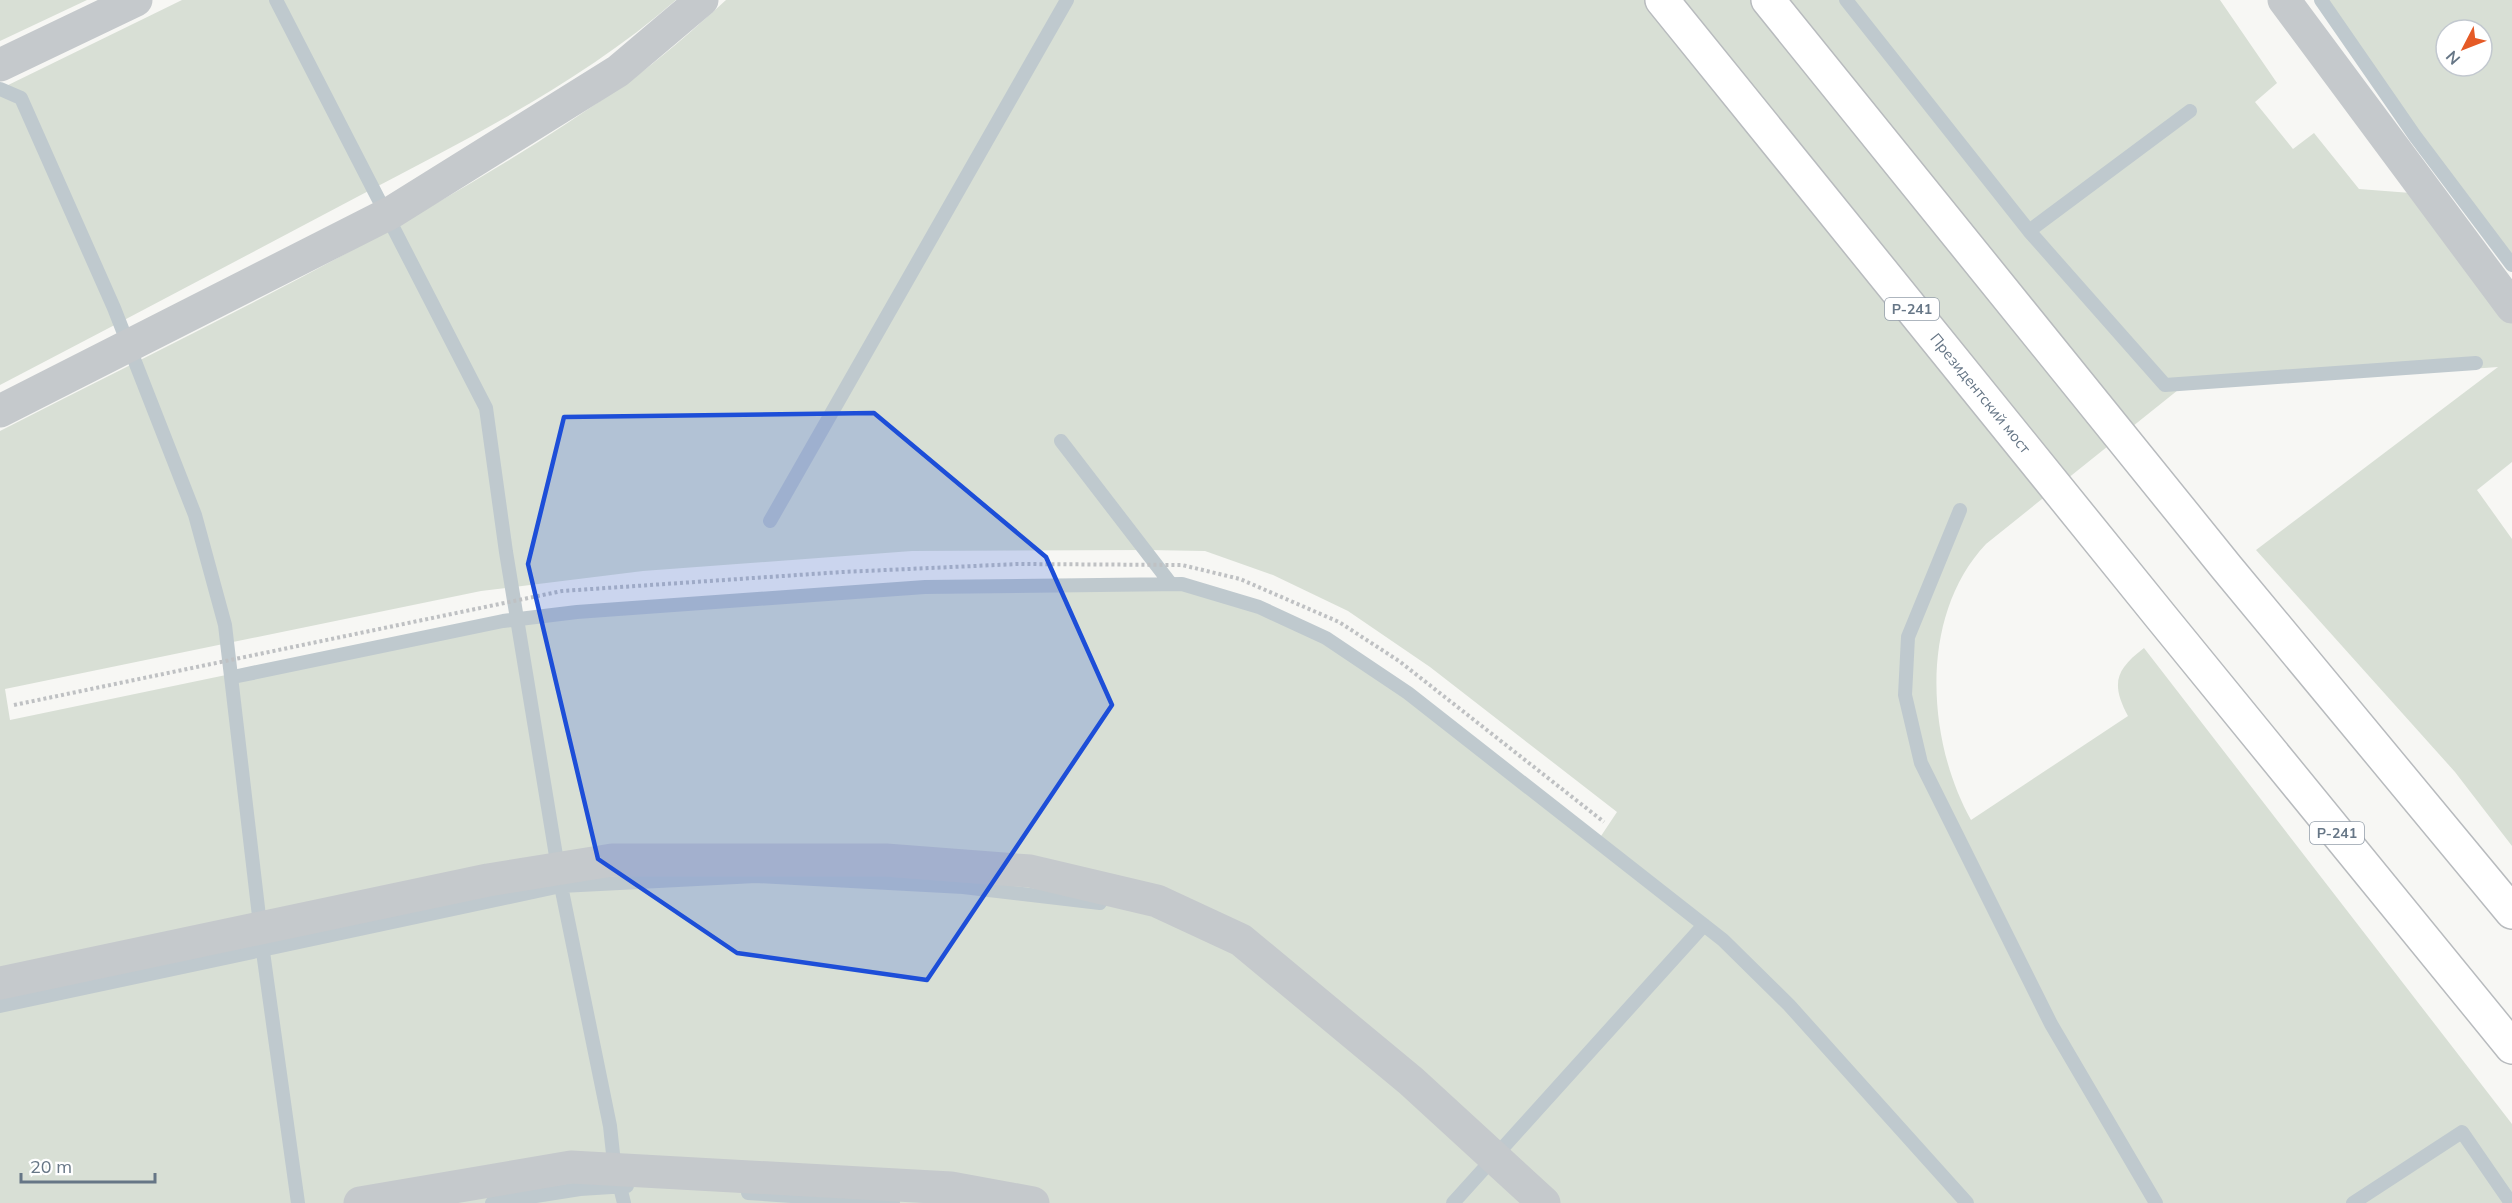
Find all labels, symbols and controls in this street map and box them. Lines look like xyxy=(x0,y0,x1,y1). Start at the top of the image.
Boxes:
north arrow xyxy=(2434,18,2494,78)
text: N xyxy=(2441,47,2464,69)
road number: Р-241 xyxy=(1885,298,1939,320)
street label: Президентский мост xyxy=(1926,329,2035,457)
road number: Р-241 xyxy=(2310,822,2364,844)
scale bar xyxy=(21,1146,154,1184)
text: 20 m xyxy=(30,1155,72,1178)

